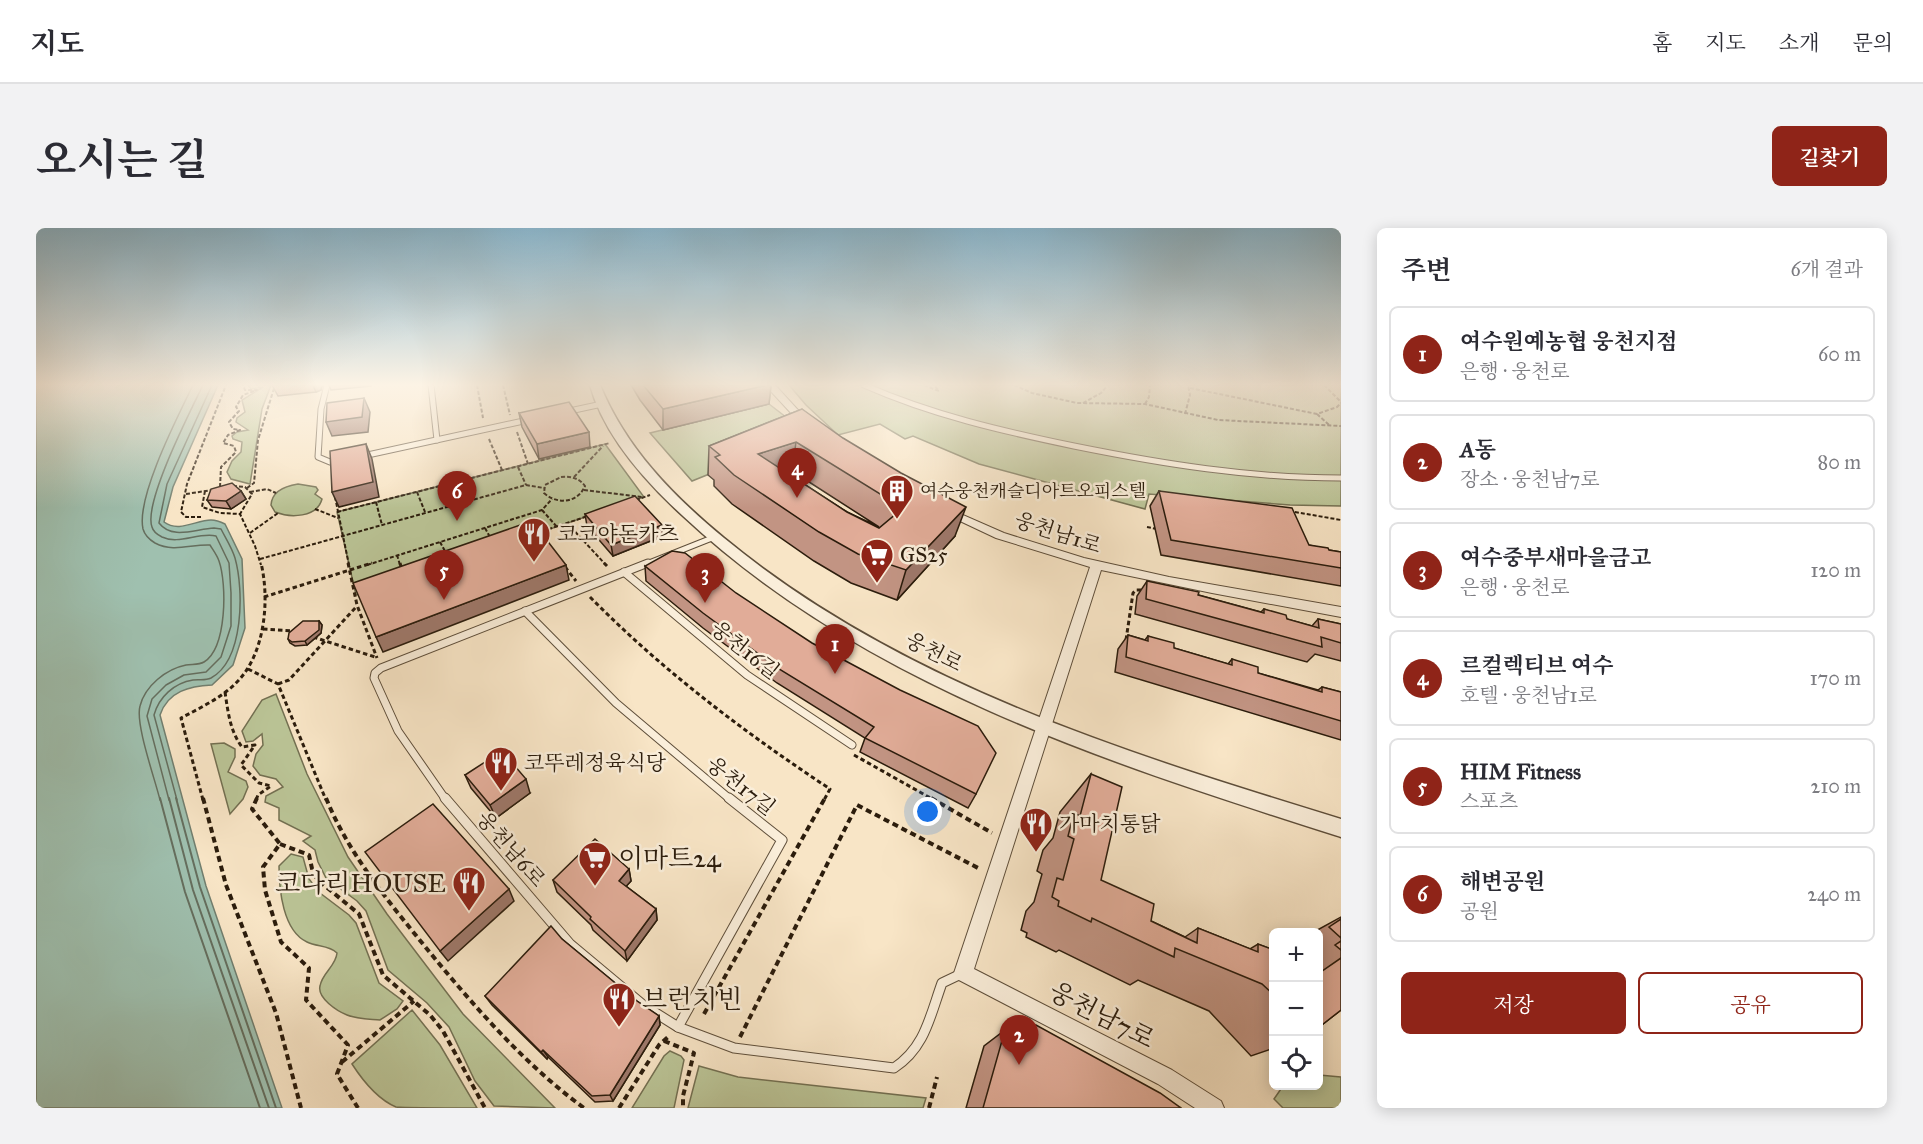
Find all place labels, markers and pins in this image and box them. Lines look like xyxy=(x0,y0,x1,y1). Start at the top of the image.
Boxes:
pin: 4 xyxy=(778,448,816,498)
pin: 6 xyxy=(438,472,476,521)
building icon: 여수웅천캐슬디아트오피스텔 xyxy=(879,473,915,520)
place label: 여수웅천캐슬디아트오피스텔 xyxy=(920,480,1146,502)
restaurant icon: 코코야돈카츠 xyxy=(516,516,552,563)
place label: 코코야돈카츠 xyxy=(557,521,679,547)
supermarket icon: GS25 xyxy=(859,537,895,584)
place label: GS25 xyxy=(900,542,948,568)
pin: 5 xyxy=(424,550,464,600)
pin: 3 xyxy=(686,554,724,603)
pin: 1 xyxy=(816,624,854,674)
restaurant icon: 코뚜레정육식당 xyxy=(483,745,519,792)
place label: 코뚜레정육식당 xyxy=(524,750,667,776)
restaurant icon: 가마치통닭 xyxy=(1018,806,1054,853)
place label: 가마치통닭 xyxy=(1059,811,1161,837)
supermarket icon: 이마트24 xyxy=(577,840,613,887)
place label: 이마트24 xyxy=(618,842,721,874)
restaurant icon: 코다리HOUSE xyxy=(451,865,487,912)
place label: 코다리HOUSE xyxy=(275,867,446,899)
restaurant icon: 브런치빈 xyxy=(601,981,637,1028)
place label: 브런치빈 xyxy=(642,983,742,1015)
pin: 2 xyxy=(1000,1016,1038,1065)

